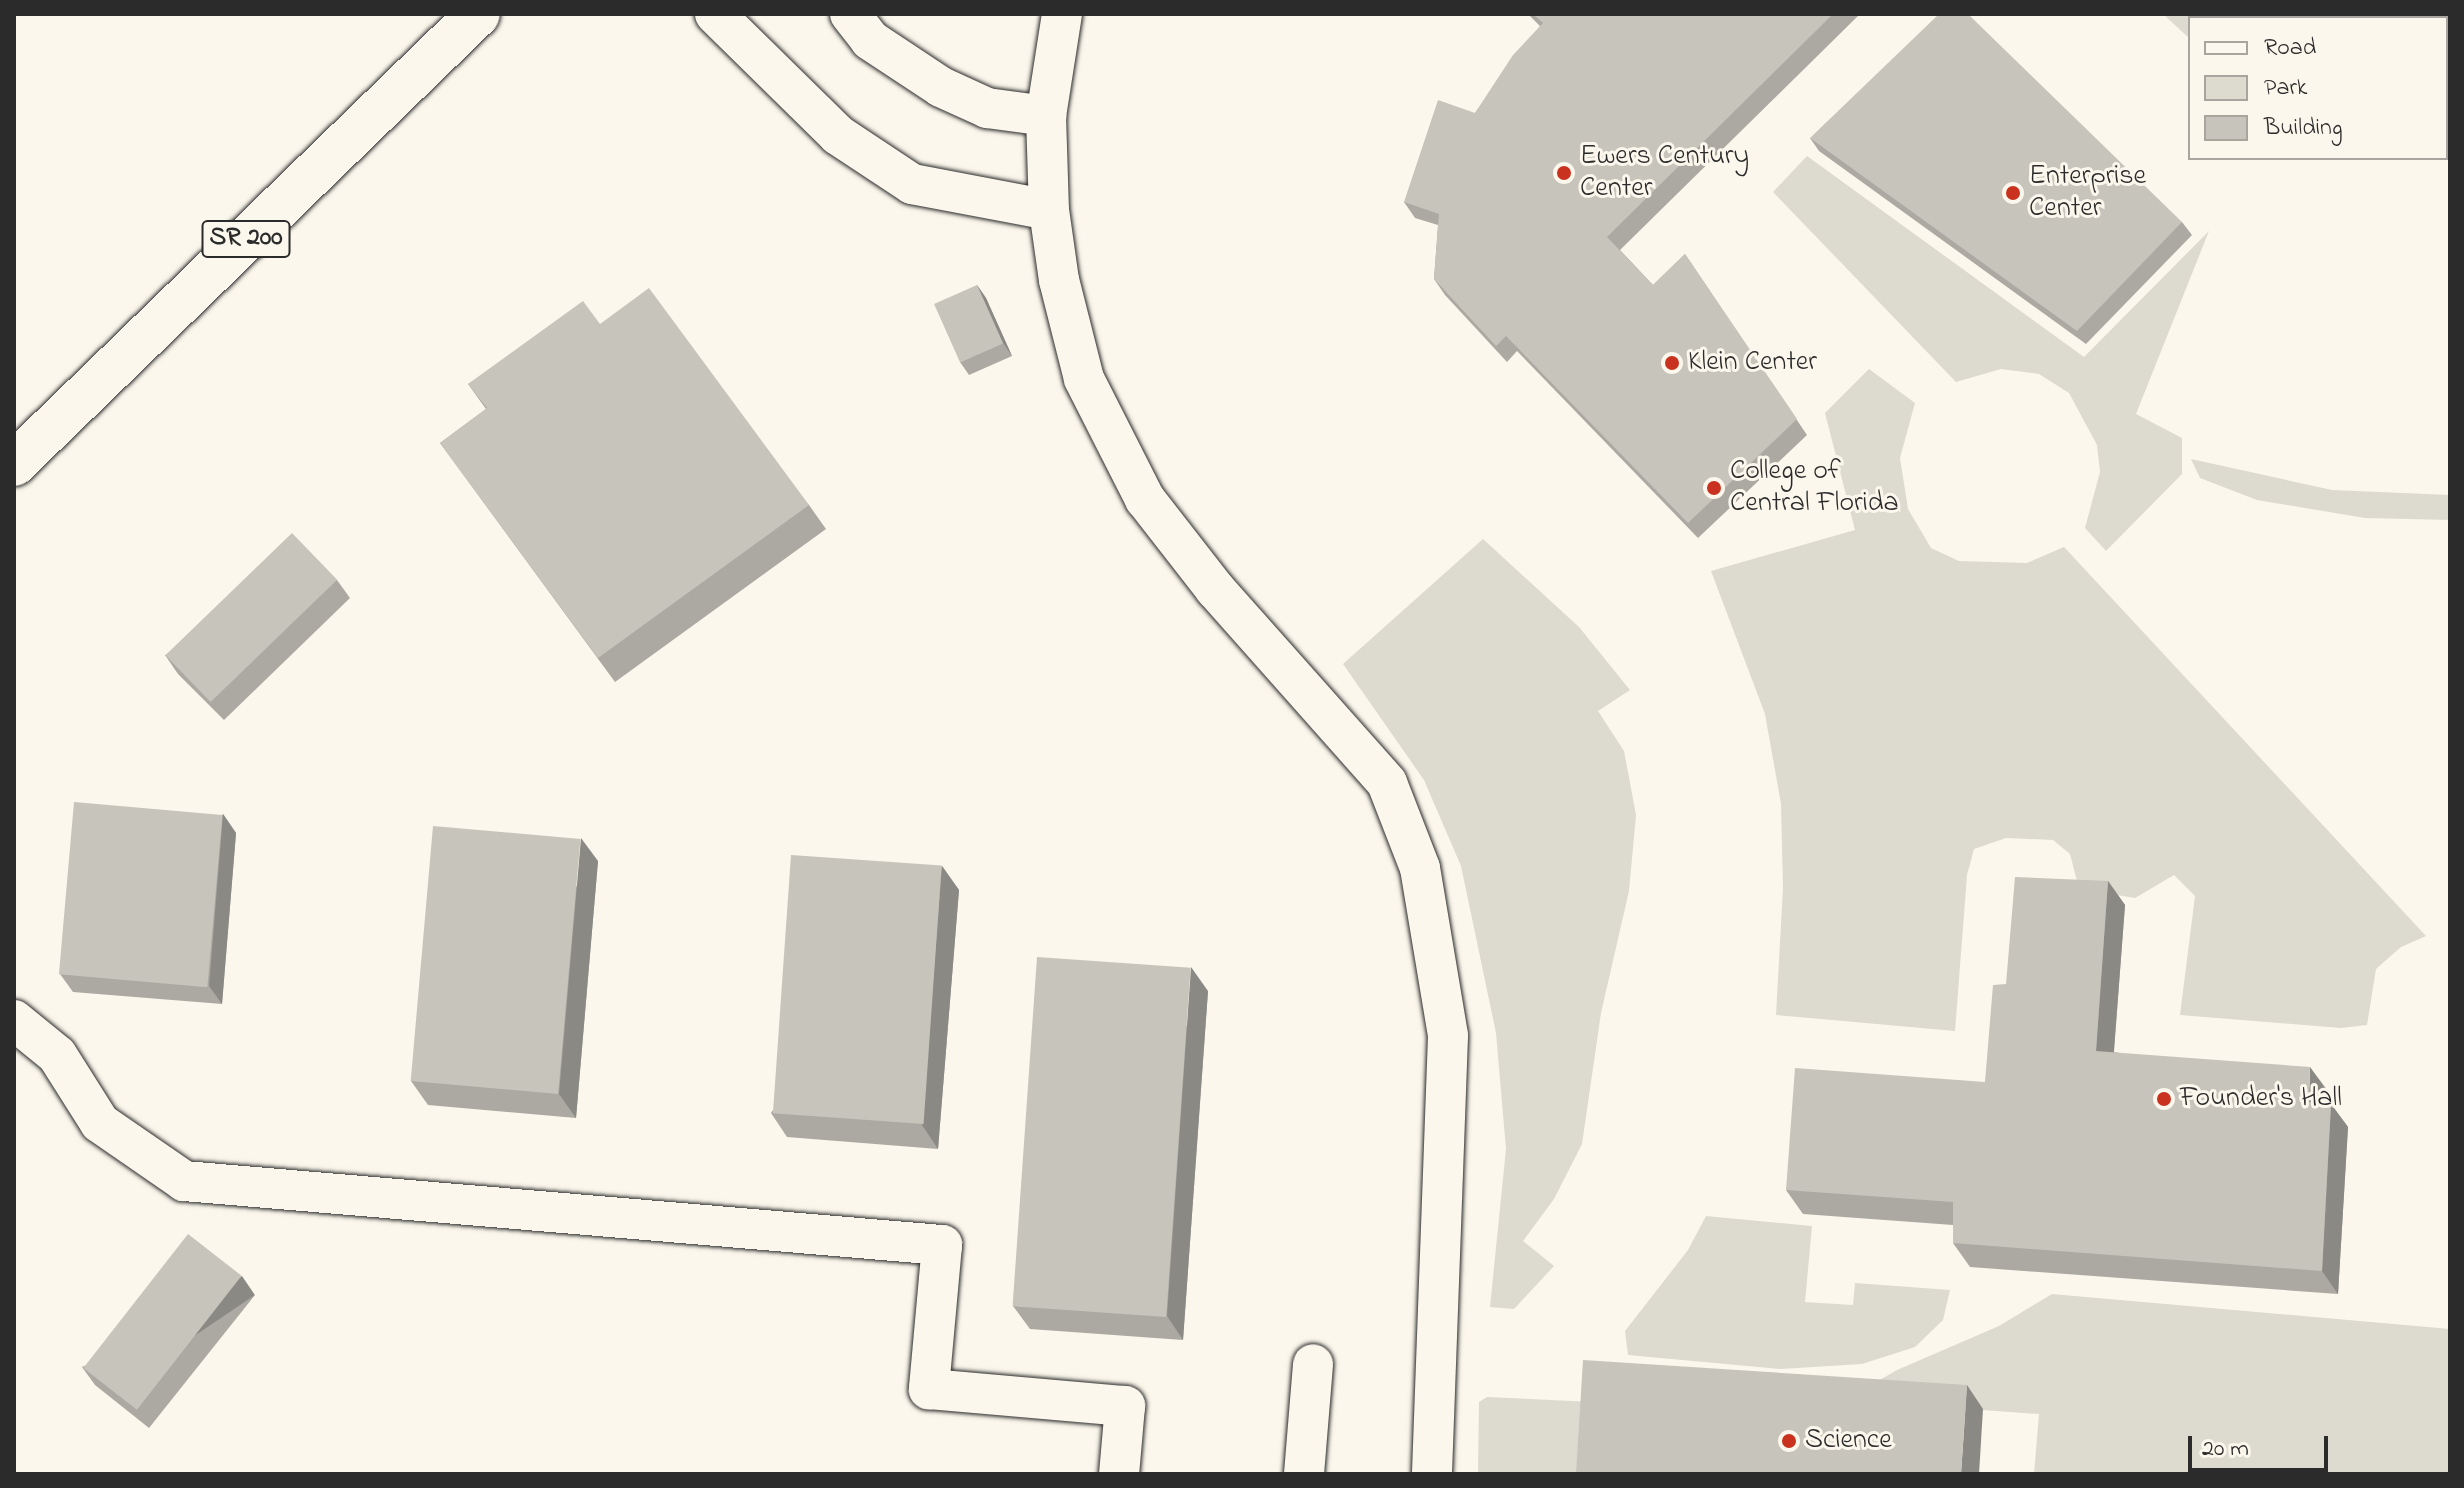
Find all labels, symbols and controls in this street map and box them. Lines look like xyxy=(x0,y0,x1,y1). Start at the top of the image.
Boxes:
legend xyxy=(2188,16,2448,160)
text: Road xyxy=(2264,31,2316,66)
text: Park xyxy=(2264,71,2307,106)
text: Building xyxy=(2264,111,2343,146)
place label: Ewers Century Center xyxy=(1580,140,1749,206)
place label: Enterprise Center xyxy=(2029,160,2146,226)
marker: Ewers Century Center xyxy=(1555,164,1573,182)
marker: Enterprise Center xyxy=(2004,184,2022,202)
road number: SR 200 xyxy=(200,217,292,261)
place label: Klein Center xyxy=(1688,346,1817,380)
marker: Klein Center xyxy=(1663,354,1681,372)
place label: College of Central Florida xyxy=(1730,455,1899,521)
marker: College of Central Florida xyxy=(1705,479,1723,497)
place label: Founder's Hall xyxy=(2180,1082,2342,1116)
marker: Founder's Hall xyxy=(2155,1090,2173,1108)
scale bar xyxy=(2192,1420,2332,1470)
place label: Science xyxy=(1805,1424,1892,1458)
marker: Science xyxy=(1780,1432,1798,1450)
text: 20 m xyxy=(2202,1432,2249,1467)

